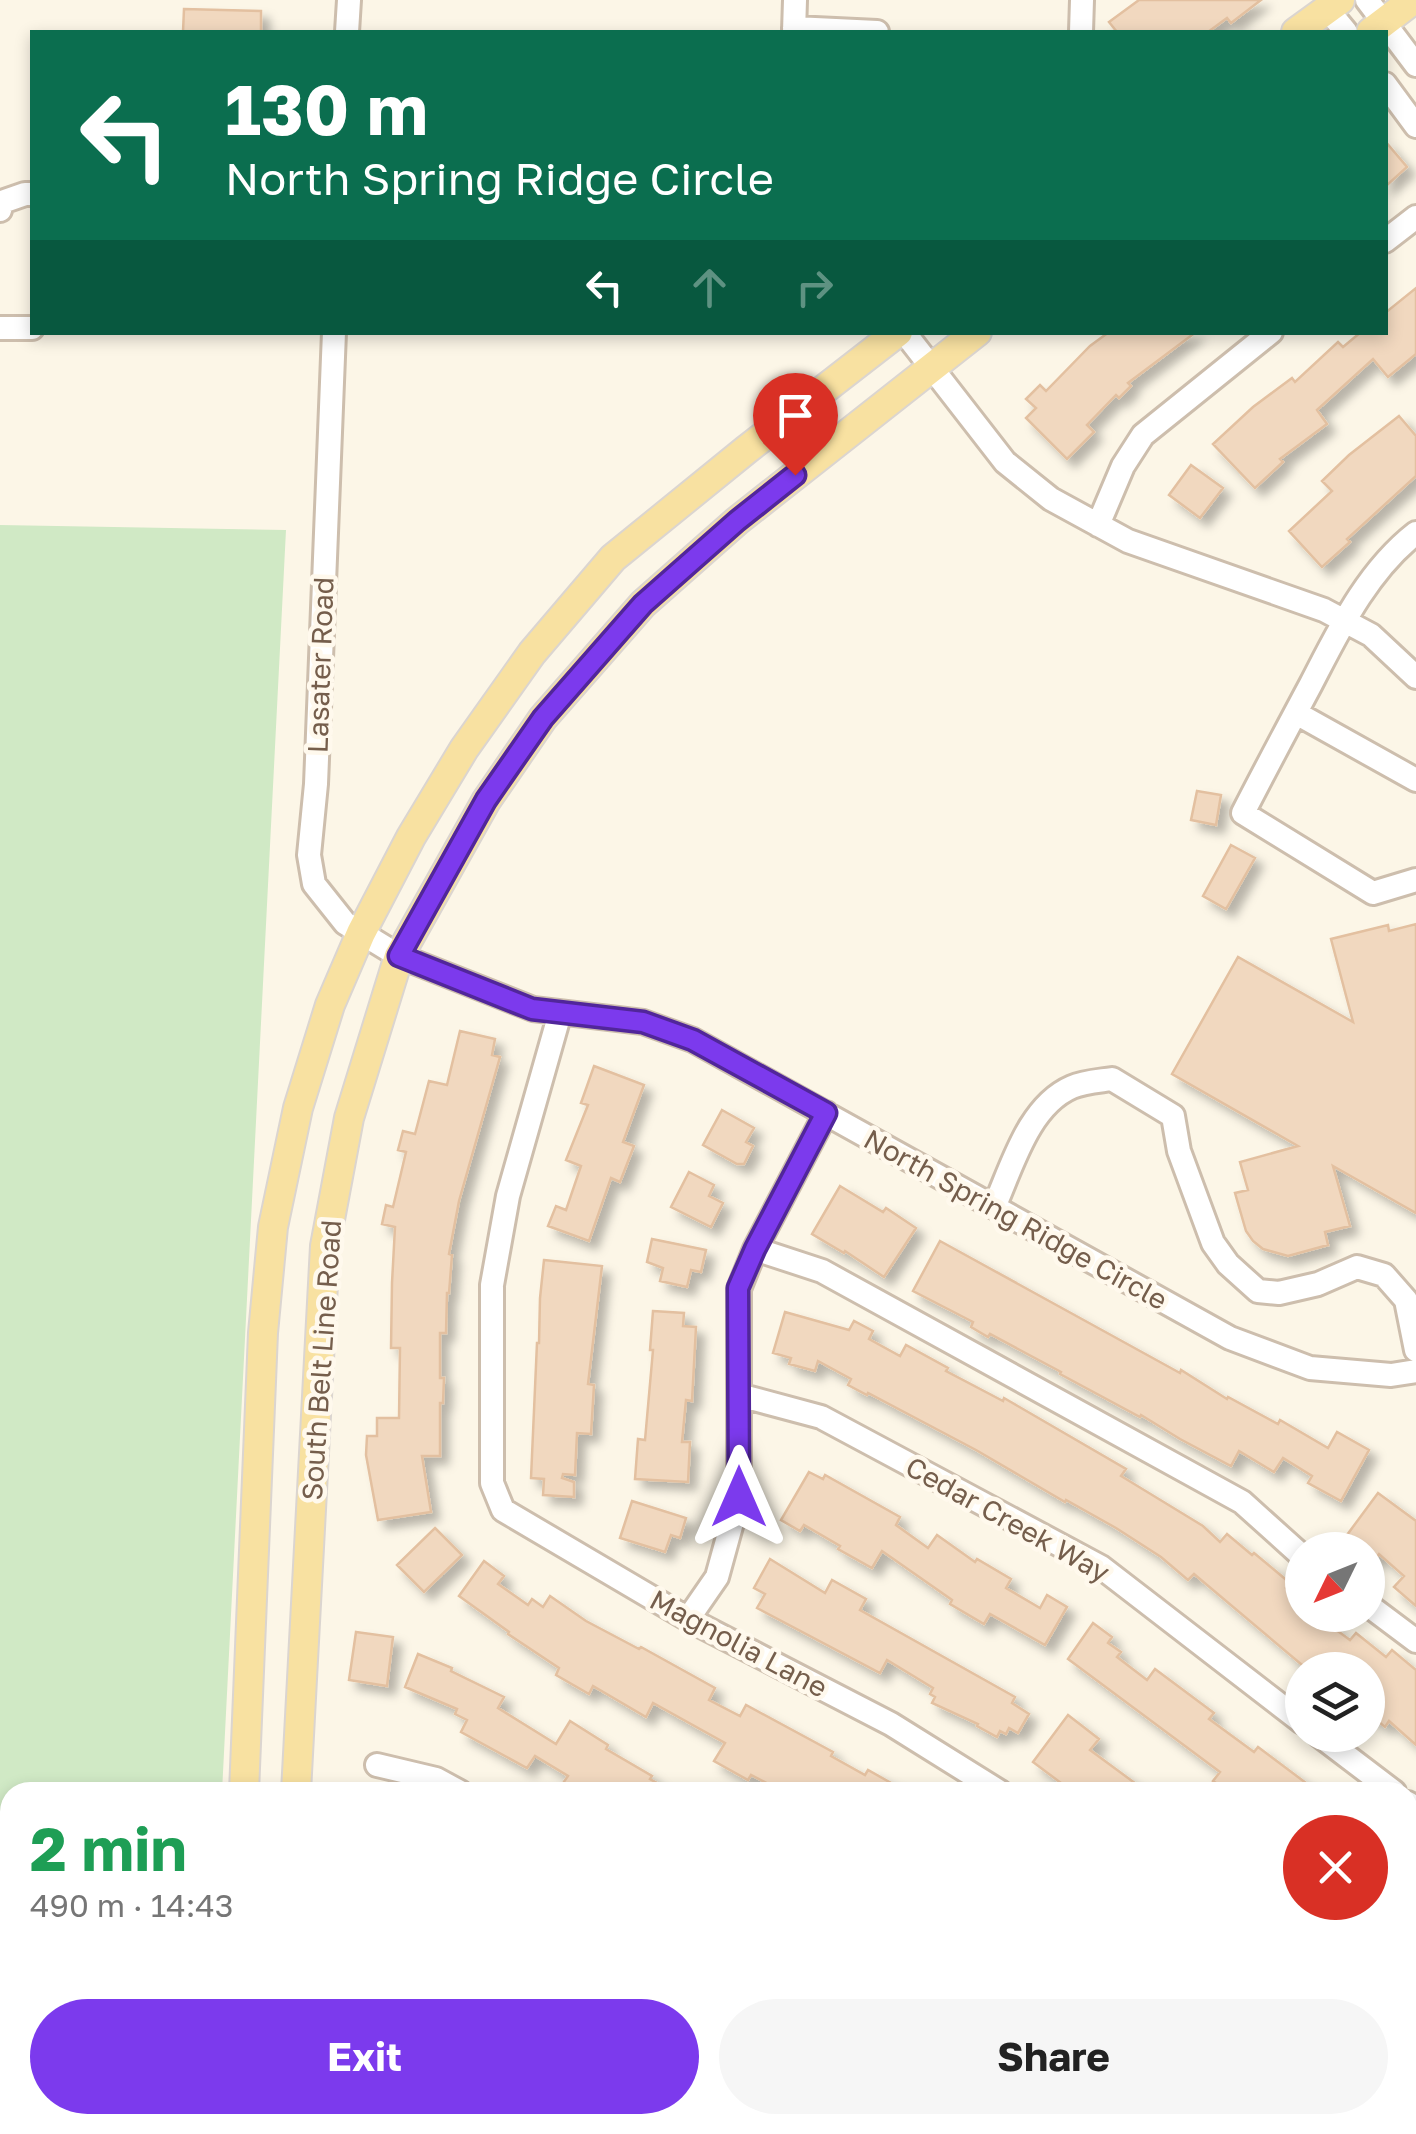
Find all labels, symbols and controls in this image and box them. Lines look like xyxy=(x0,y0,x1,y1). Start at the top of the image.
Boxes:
text: 130 m xyxy=(225,66,428,150)
icon: left xyxy=(60,70,190,200)
text: North Spring Ridge Circle xyxy=(225,151,774,205)
icon: left xyxy=(577,260,632,315)
icon: ahead xyxy=(682,260,737,315)
icon: right xyxy=(787,260,842,315)
pin xyxy=(753,373,838,476)
icon: arrive xyxy=(768,388,823,443)
street label: Lasater Road xyxy=(300,576,340,754)
street label: North Spring Ridge Circle xyxy=(859,1122,1173,1316)
street label: South Belt Line Road xyxy=(295,1219,347,1501)
position arrow xyxy=(687,1445,791,1549)
street label: Cedar Creek Way xyxy=(900,1449,1116,1589)
north arrow xyxy=(1285,1532,1385,1632)
map controls xyxy=(1285,1532,1385,1752)
street label: Magnolia Lane xyxy=(645,1582,833,1704)
button: layers xyxy=(1285,1652,1385,1752)
text: 2 min xyxy=(30,1812,187,1884)
button: close xyxy=(1283,1815,1388,1920)
text: 490 m · 14:43 xyxy=(30,1886,234,1924)
button: Exit xyxy=(30,1999,699,2114)
button: Share xyxy=(719,1999,1388,2114)

